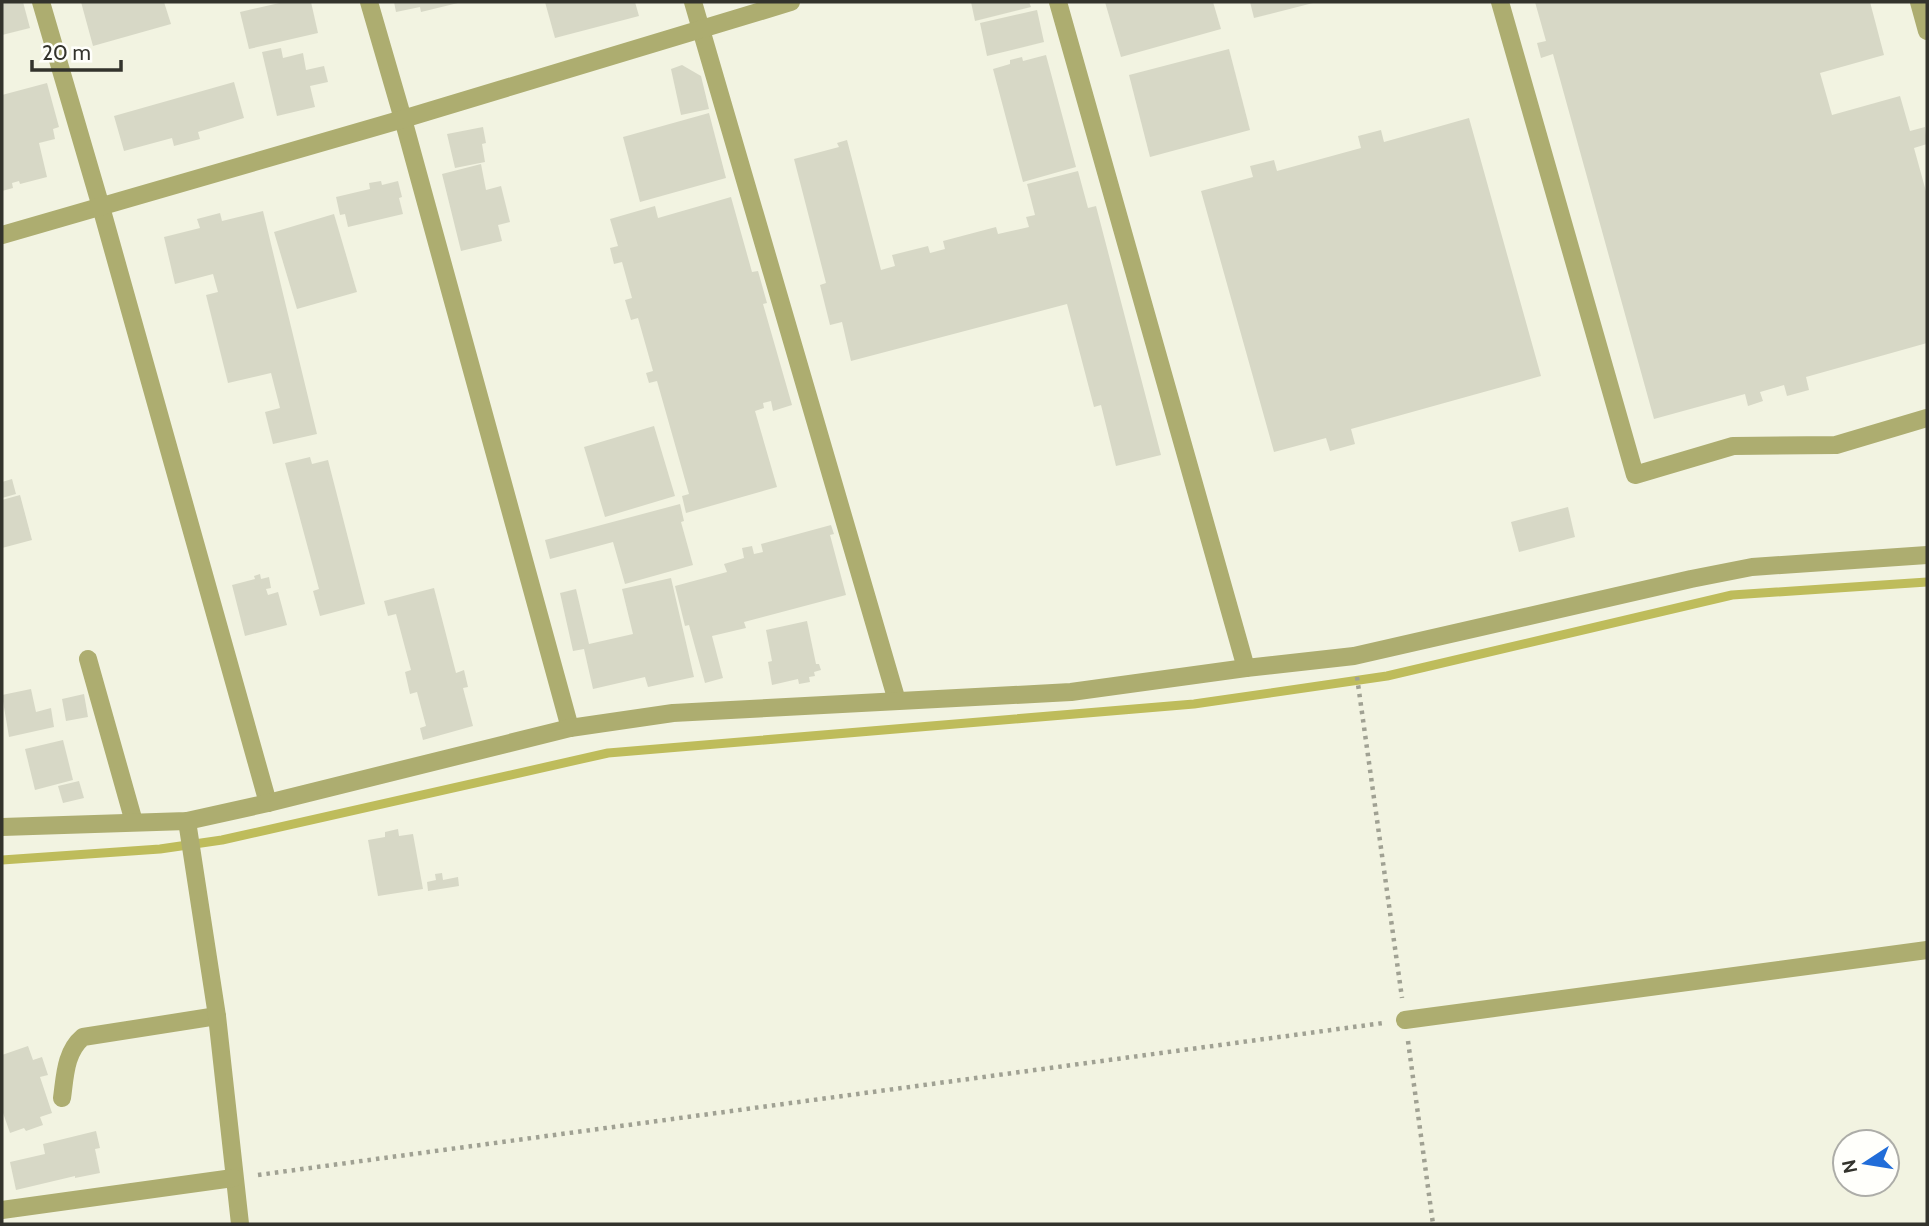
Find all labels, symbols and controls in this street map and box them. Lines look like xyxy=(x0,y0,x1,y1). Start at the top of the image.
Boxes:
scale bar xyxy=(32,28,121,72)
text: 20 m xyxy=(42,40,91,65)
north arrow xyxy=(1831,1128,1901,1198)
text: N xyxy=(1837,1157,1863,1175)

